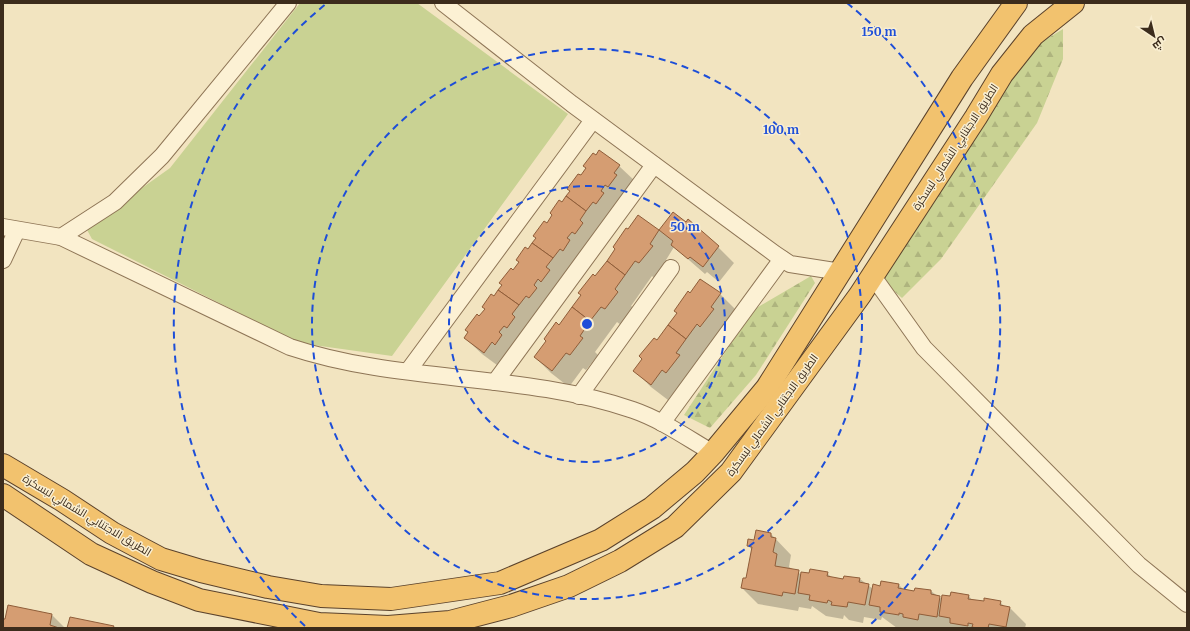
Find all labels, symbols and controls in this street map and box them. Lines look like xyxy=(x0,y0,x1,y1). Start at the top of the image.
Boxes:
north arrow xyxy=(1134,16,1174,56)
text: 150 m xyxy=(862,24,897,39)
text: ش xyxy=(1150,34,1170,54)
street label: الطريق الاجتنابي الشمالي لبسكرة xyxy=(909,81,1003,214)
text: 100 m xyxy=(763,122,799,137)
text: 50 m xyxy=(670,219,700,234)
centre of rings xyxy=(580,317,594,331)
street label: الطريق الاجتنابي الشمالي لبسكرة xyxy=(723,351,823,480)
street label: الطريق الاجتنابي الشمالي لبسكرة xyxy=(19,471,154,561)

